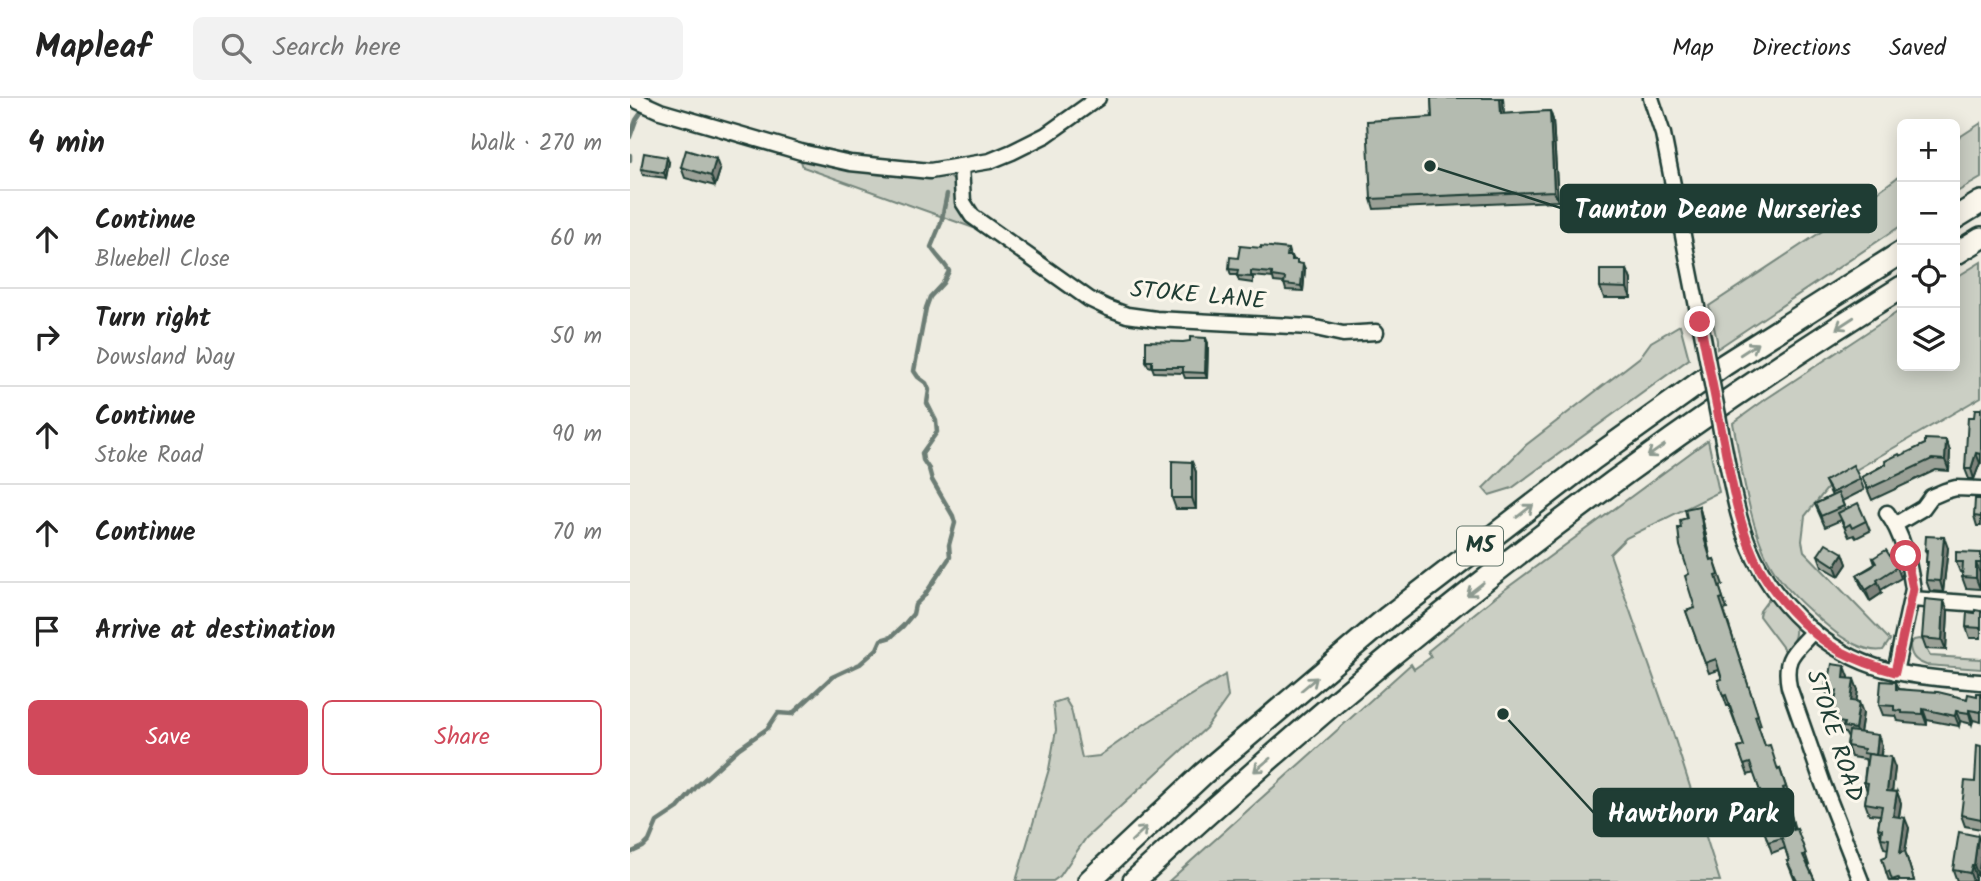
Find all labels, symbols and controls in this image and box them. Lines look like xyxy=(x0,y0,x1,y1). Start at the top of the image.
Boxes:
search box xyxy=(193,17,683,80)
text: Mapleaf xyxy=(35,22,151,75)
text: Search here xyxy=(273,27,401,69)
icon: search xyxy=(217,29,255,67)
text: Map xyxy=(1672,29,1714,68)
text: Directions xyxy=(1752,29,1851,68)
text: Saved xyxy=(1889,29,1946,68)
map controls xyxy=(1897,119,1960,371)
button: + xyxy=(1897,119,1960,182)
text: 4 min xyxy=(28,120,105,168)
text: Walk · 270 m xyxy=(470,126,602,162)
button: − xyxy=(1897,182,1960,245)
callout: Taunton Deane Nurseries xyxy=(1561,185,1876,232)
text: Taunton Deane Nurseries xyxy=(1574,190,1862,232)
text: Continue xyxy=(95,200,196,242)
icon: ahead xyxy=(28,220,66,258)
text: 60 m xyxy=(550,221,602,257)
text: Bluebell Close xyxy=(95,242,230,278)
button: locate xyxy=(1897,245,1960,308)
street label: STOKE LANE xyxy=(1128,271,1268,321)
text: Turn right xyxy=(95,298,211,340)
route end xyxy=(1684,306,1715,337)
button: layers xyxy=(1897,308,1960,371)
one-way arrow xyxy=(1835,317,1855,331)
icon: right xyxy=(28,318,66,356)
text: 50 m xyxy=(551,319,602,355)
text: Dowsland Way xyxy=(95,340,234,376)
one-way arrow xyxy=(1739,342,1758,356)
text: Continue xyxy=(95,396,196,438)
icon: ahead xyxy=(28,416,66,454)
text: 90 m xyxy=(552,417,602,453)
text: Stoke Road xyxy=(95,438,203,474)
one-way arrow xyxy=(1647,444,1666,458)
one-way arrow xyxy=(1515,503,1534,518)
text: Continue xyxy=(95,512,196,554)
icon: ahead xyxy=(28,514,66,552)
text: 70 m xyxy=(552,515,602,551)
road number: M5 xyxy=(1457,526,1503,566)
route start xyxy=(1890,540,1921,571)
one-way arrow xyxy=(1467,581,1485,596)
text: Arrive at destination xyxy=(95,610,335,652)
icon: arrive xyxy=(28,612,66,650)
street label: STOKE ROAD xyxy=(1794,665,1874,807)
one-way arrow xyxy=(1300,676,1318,692)
button: Save xyxy=(28,700,308,775)
button: Share xyxy=(322,700,602,775)
one-way arrow xyxy=(1254,757,1272,773)
callout: Hawthorn Park xyxy=(1594,789,1793,836)
text: Hawthorn Park xyxy=(1608,794,1779,836)
one-way arrow xyxy=(1130,826,1147,843)

